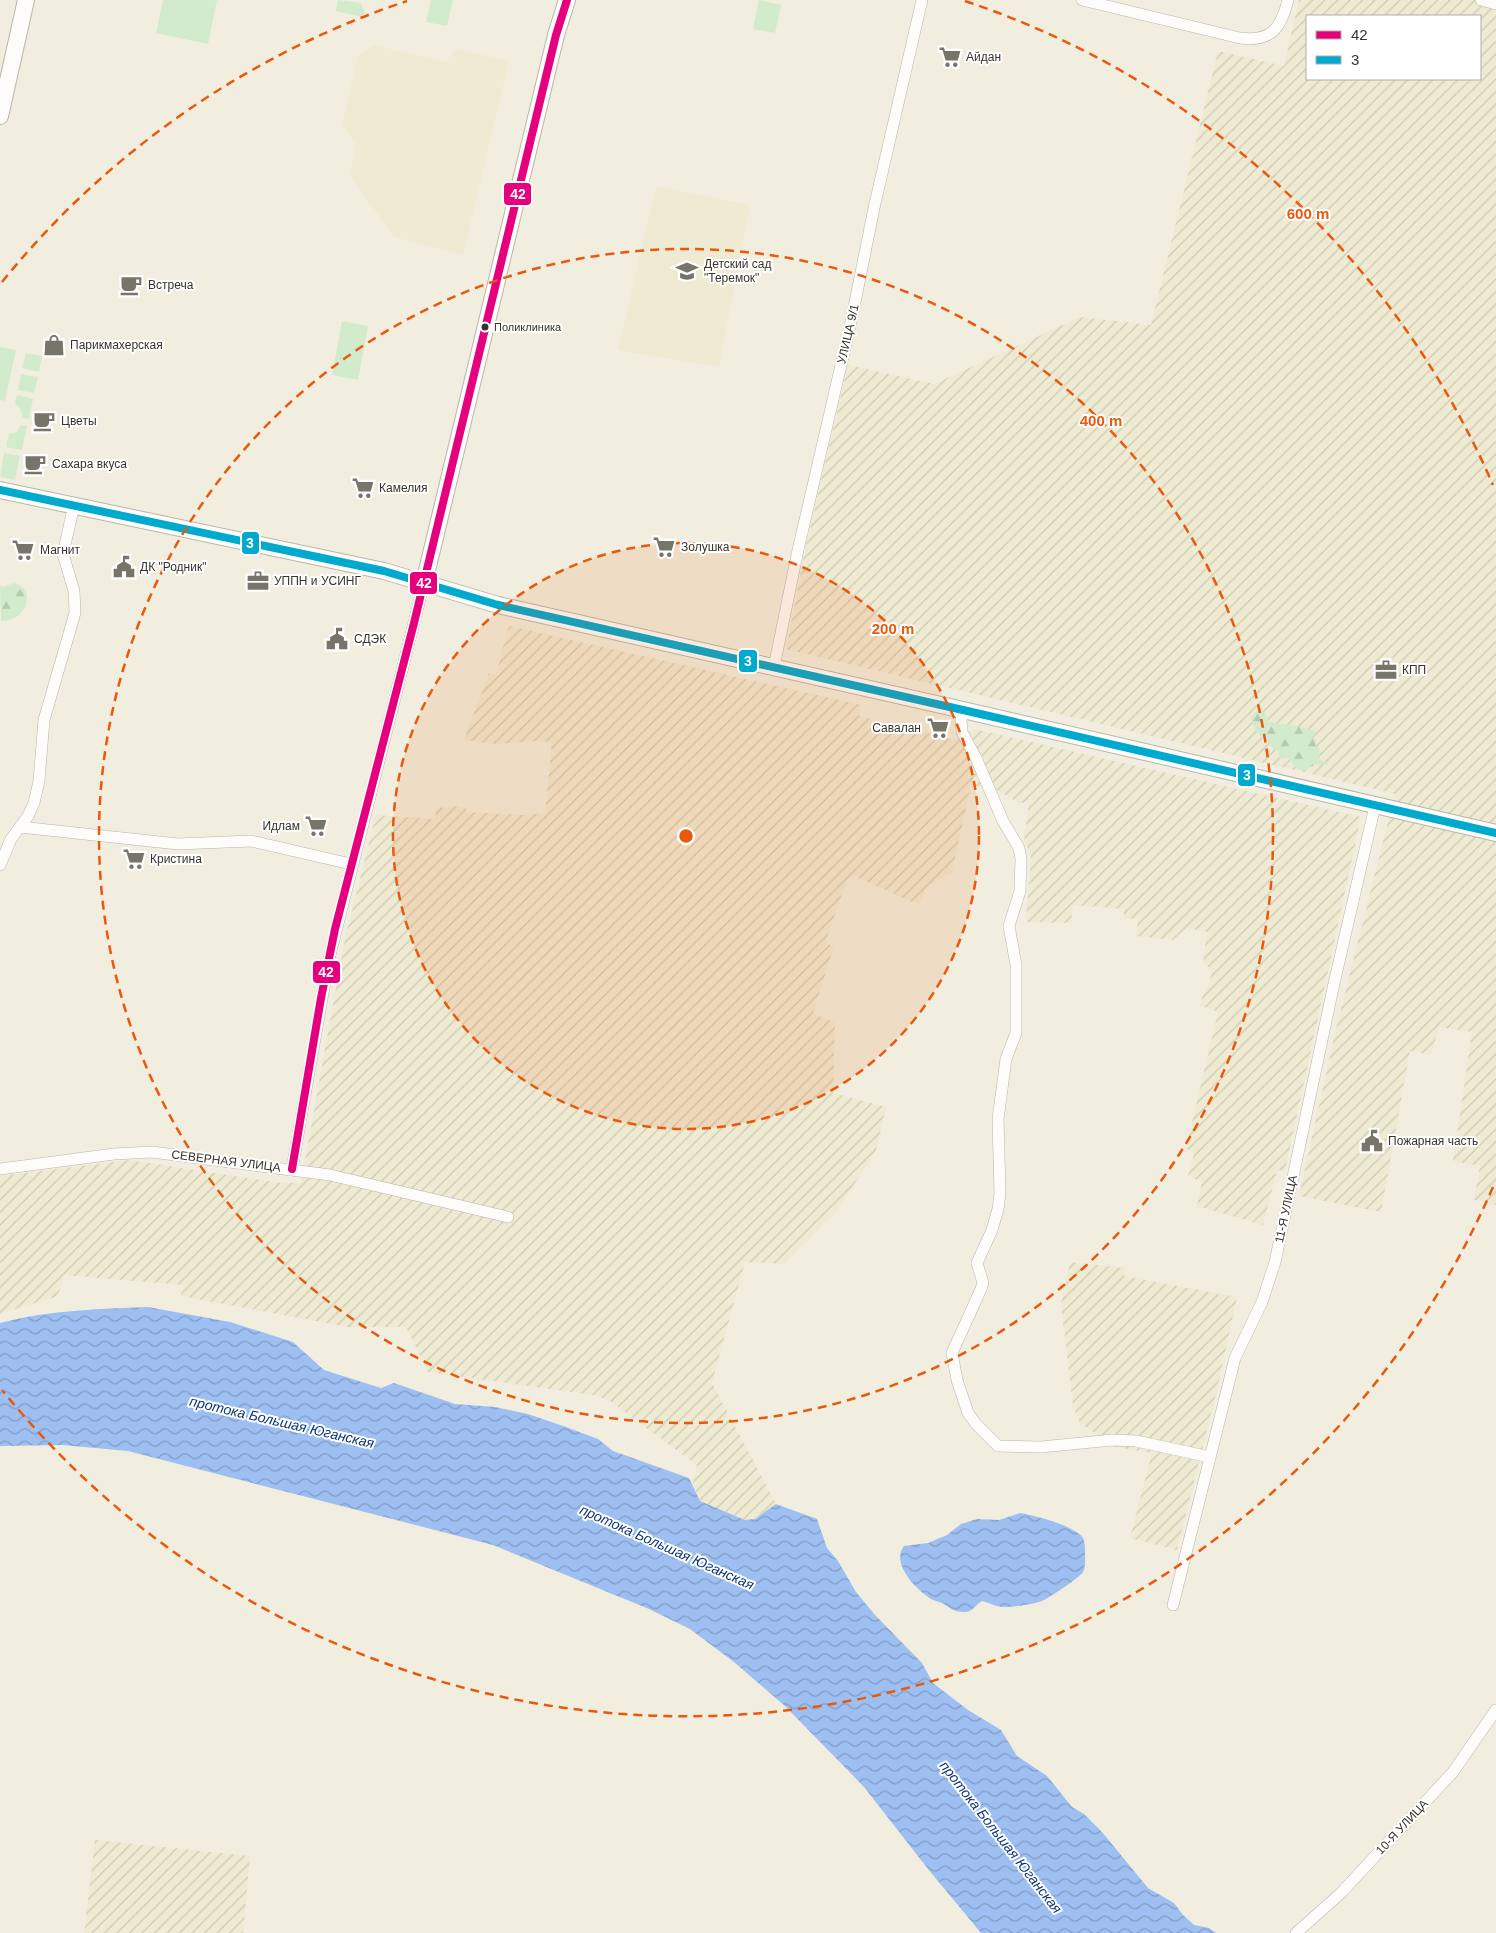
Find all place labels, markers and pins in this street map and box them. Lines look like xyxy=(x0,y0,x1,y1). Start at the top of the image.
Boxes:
supermarket icon: Айдан xyxy=(937,44,963,70)
place label: Айдан xyxy=(966,50,1001,64)
place label: Детский сад "Теремок" xyxy=(704,257,771,285)
school or university icon: Детский сад "Теремок" xyxy=(674,258,700,284)
cafe icon: Встреча xyxy=(118,272,144,298)
place label: Встреча xyxy=(148,278,194,292)
place label: Поликлиника xyxy=(494,321,562,333)
marker: Поликлиника xyxy=(480,322,490,332)
shop icon: Парикмахерская xyxy=(41,332,67,358)
place label: Парикмахерская xyxy=(70,338,163,352)
cafe icon: Цветы xyxy=(31,408,57,434)
place label: Цветы xyxy=(61,414,97,428)
cafe icon: Сахара вкуса xyxy=(22,451,48,477)
place label: Сахара вкуса xyxy=(52,457,127,471)
supermarket icon: Камелия xyxy=(350,475,376,501)
place label: Камелия xyxy=(379,481,427,495)
supermarket icon: Золушка xyxy=(651,534,677,560)
supermarket icon: Магнит xyxy=(10,537,36,563)
place label: Золушка xyxy=(681,540,730,554)
place label: Магнит xyxy=(40,543,81,557)
public building icon: ДК "Родник" xyxy=(111,554,137,580)
place label: ДК "Родник" xyxy=(140,560,206,574)
office icon: УППН и УСИНГ xyxy=(245,568,271,594)
place label: УППН и УСИНГ xyxy=(274,574,361,588)
public building icon: СДЭК xyxy=(324,626,350,652)
place label: СДЭК xyxy=(354,632,386,646)
office icon: КПП xyxy=(1373,657,1399,683)
place label: КПП xyxy=(1402,663,1426,677)
supermarket icon: Савалан xyxy=(925,715,951,741)
place label: Савалан xyxy=(872,721,921,735)
supermarket icon: Идлам xyxy=(303,813,329,839)
place label: Идлам xyxy=(262,819,300,833)
centre of rings xyxy=(677,827,695,845)
supermarket icon: Кристина xyxy=(121,846,147,872)
place label: Кристина xyxy=(150,852,202,866)
public building icon: Пожарная часть xyxy=(1359,1128,1385,1154)
place label: Пожарная часть xyxy=(1388,1134,1478,1148)

